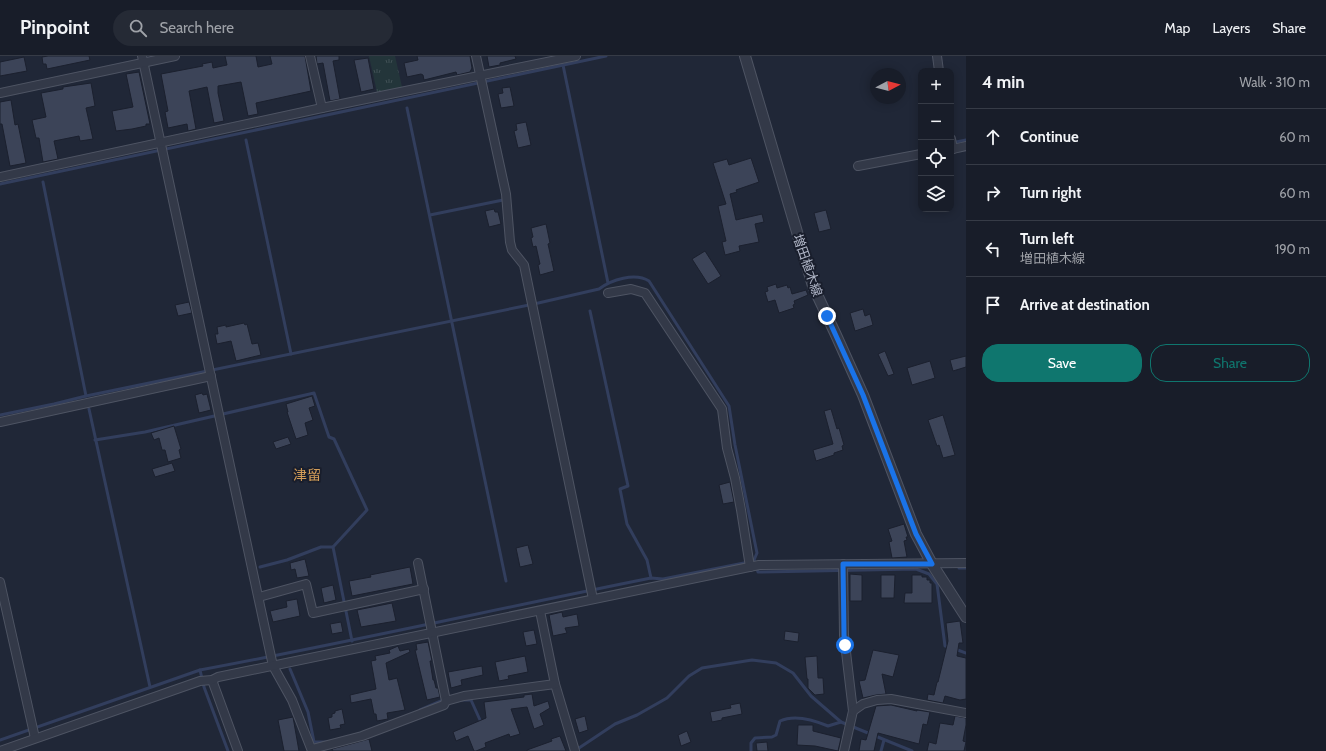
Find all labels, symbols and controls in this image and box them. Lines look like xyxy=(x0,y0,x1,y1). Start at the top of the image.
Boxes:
search box xyxy=(113,10,393,46)
text: Pinpoint xyxy=(20,16,89,39)
icon: search xyxy=(127,17,149,39)
text: Search here xyxy=(159,19,234,37)
text: Map xyxy=(1165,19,1190,37)
text: Layers xyxy=(1212,19,1250,37)
text: Share xyxy=(1272,19,1306,37)
north arrow xyxy=(870,68,906,104)
map controls xyxy=(918,68,954,212)
button: + xyxy=(918,68,954,104)
text: 4 min xyxy=(982,72,1025,92)
text: Walk · 310 m xyxy=(1239,74,1310,90)
button: − xyxy=(918,104,954,140)
icon: ahead xyxy=(982,126,1004,148)
text: Continue xyxy=(1020,128,1079,146)
text: 60 m xyxy=(1279,129,1310,145)
button: locate xyxy=(918,140,954,176)
button: layers xyxy=(918,176,954,212)
icon: right xyxy=(982,182,1004,204)
text: Turn right xyxy=(1020,184,1081,202)
text: 60 m xyxy=(1279,185,1310,201)
text: Turn left xyxy=(1020,230,1074,248)
street label: 増田植木線 xyxy=(790,232,826,298)
icon: left xyxy=(982,238,1004,260)
text: 190 m xyxy=(1275,241,1310,257)
text: 増田植木線 xyxy=(1020,250,1085,266)
icon: arrive xyxy=(982,294,1004,316)
text: Arrive at destination xyxy=(1020,296,1150,314)
route end xyxy=(818,307,836,325)
button: Save xyxy=(982,344,1142,382)
button: Share xyxy=(1150,344,1310,382)
district label: 津留 xyxy=(293,466,321,484)
route start xyxy=(836,636,854,654)

